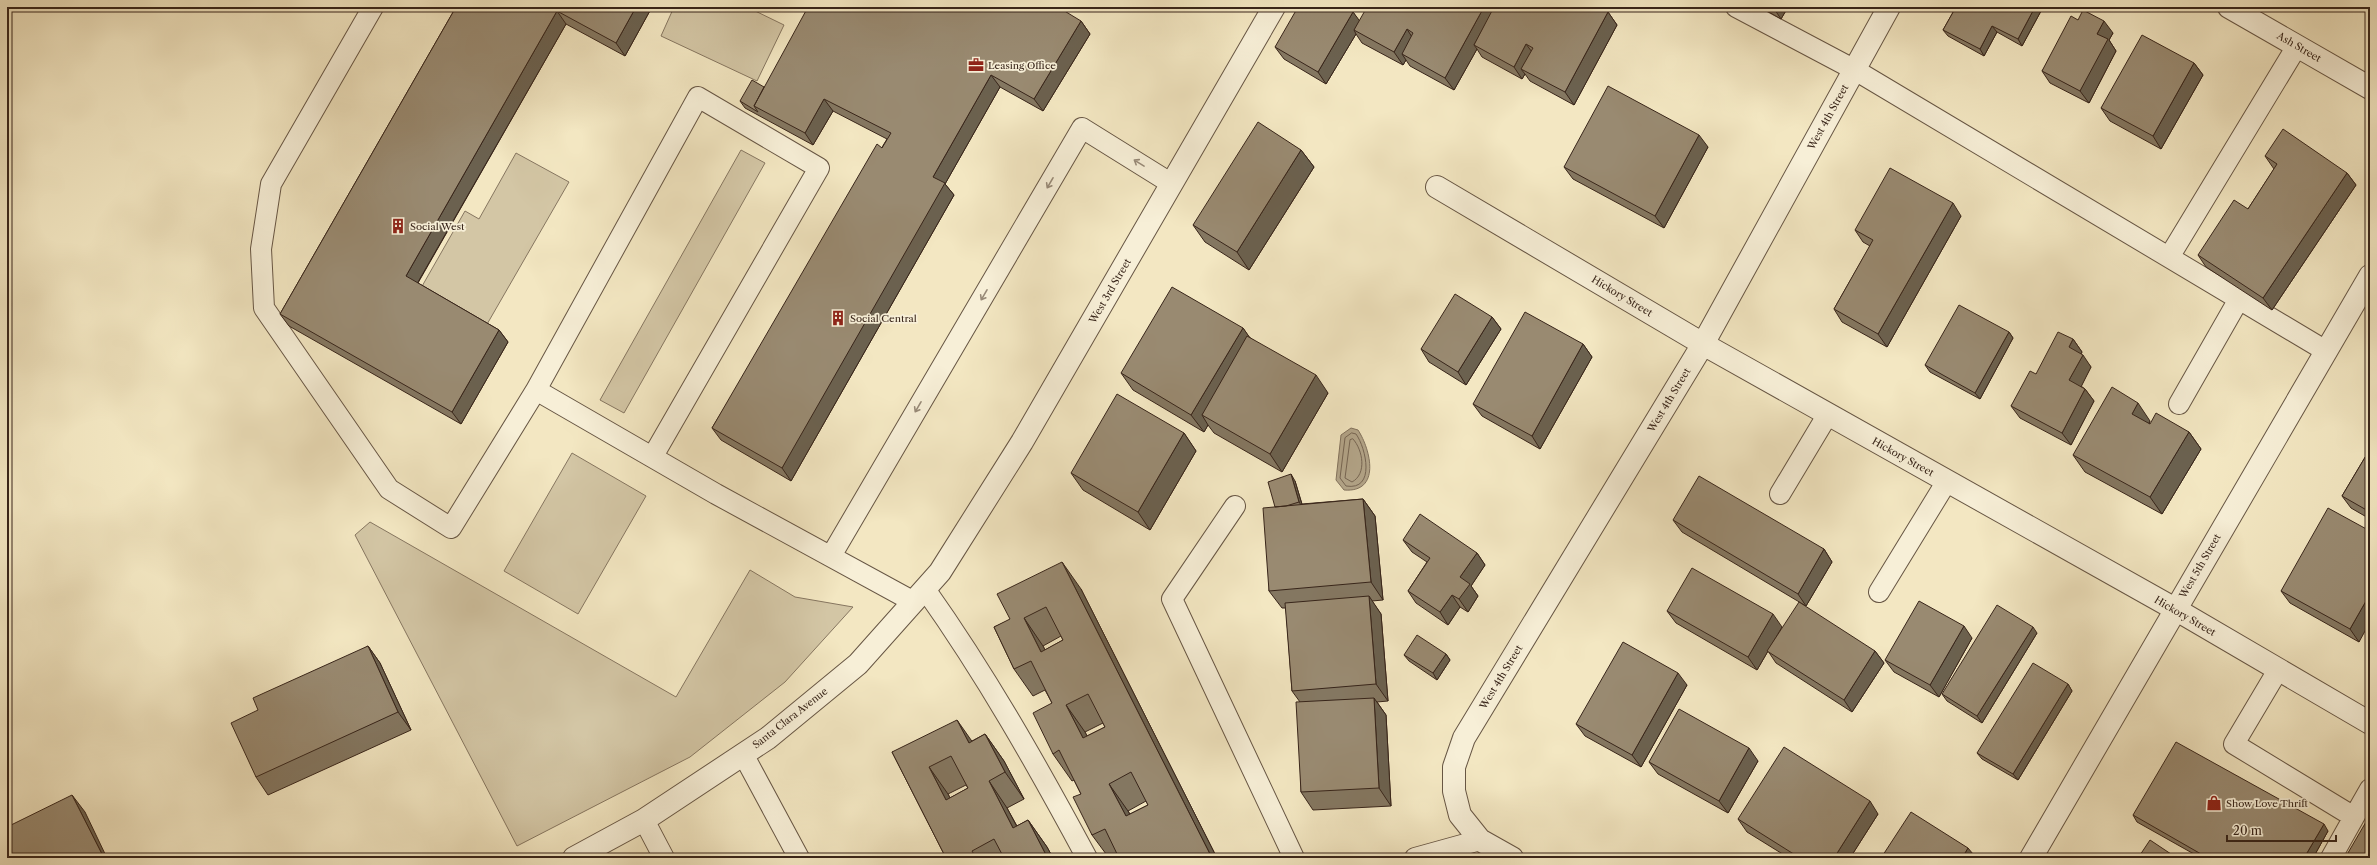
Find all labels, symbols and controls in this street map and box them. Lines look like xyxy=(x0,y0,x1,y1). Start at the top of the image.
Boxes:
street label: Ash Street xyxy=(2274,29,2324,65)
office icon: Leasing Office xyxy=(967,56,985,74)
place label: Leasing Office xyxy=(988,59,1056,72)
street label: West 4th Street xyxy=(1804,82,1852,153)
one-way arrow xyxy=(1133,159,1145,167)
one-way arrow xyxy=(1046,177,1054,189)
building icon: Social West xyxy=(389,217,407,235)
place label: Social West xyxy=(410,220,465,233)
street label: West 3rd Street xyxy=(1086,256,1134,327)
street label: Hickory Street xyxy=(1589,273,1655,320)
one-way arrow xyxy=(980,289,988,301)
building icon: Social Central xyxy=(829,309,847,327)
place label: Social Central xyxy=(850,312,917,325)
street label: West 4th Street xyxy=(1644,365,1694,435)
one-way arrow xyxy=(914,401,922,413)
street label: Hickory Street xyxy=(1870,435,1937,480)
street label: West 5th Street xyxy=(2176,531,2224,601)
street label: Hickory Street xyxy=(2152,593,2218,639)
street label: West 4th Street xyxy=(1476,642,1526,712)
street label: Santa Clara Avenue xyxy=(750,684,831,751)
shop icon: Show Love Thrift xyxy=(2205,794,2223,812)
place label: Show Love Thrift xyxy=(2226,797,2308,810)
scale bar xyxy=(2227,817,2336,843)
text: 20 m xyxy=(2233,823,2262,838)

